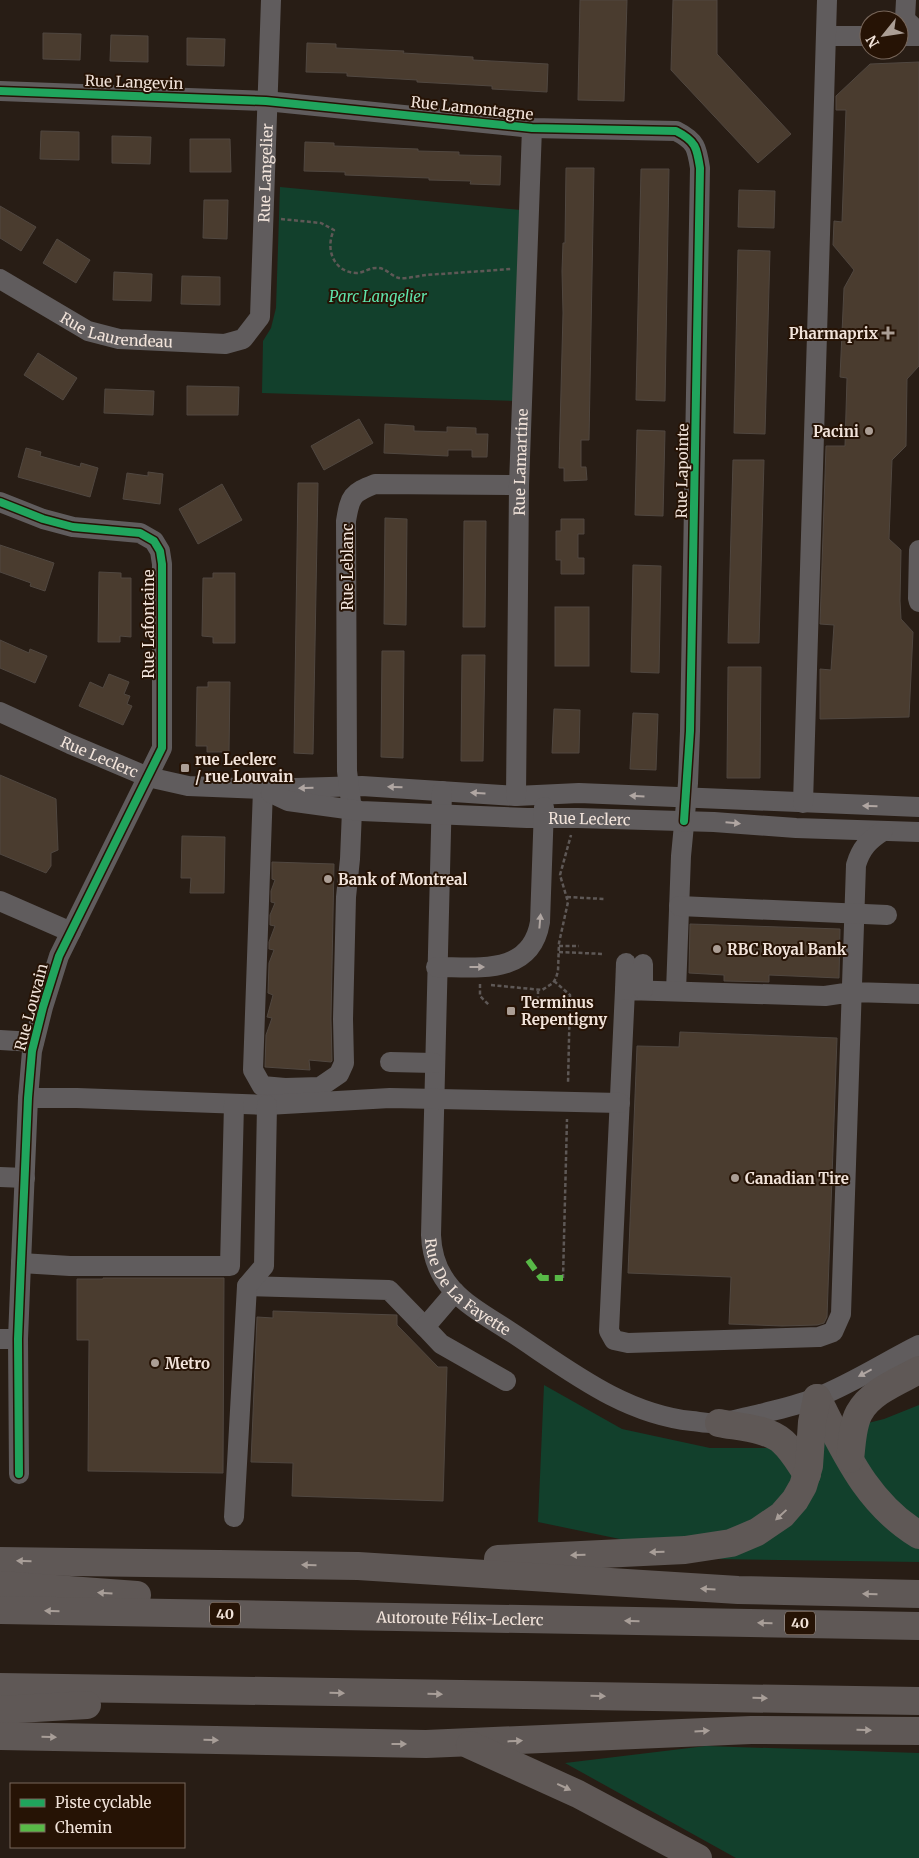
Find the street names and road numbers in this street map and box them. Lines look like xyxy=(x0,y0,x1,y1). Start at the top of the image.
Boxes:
street label: Rue Langevin xyxy=(84,71,184,93)
street label: Rue Lamontagne xyxy=(410,92,534,124)
street label: Rue Langelier xyxy=(254,123,276,223)
street label: Rue Laurendeau xyxy=(57,307,173,351)
street label: Rue Lamartine xyxy=(509,408,531,516)
street label: Rue Lapointe xyxy=(672,423,692,519)
street label: Rue Leblanc xyxy=(338,523,357,611)
street label: Rue Lafontaine xyxy=(139,569,158,679)
street label: Rue Leclerc xyxy=(58,732,142,781)
street label: Rue Leclerc xyxy=(548,809,631,829)
street label: Rue Louvain xyxy=(10,961,52,1053)
street label: Rue De La Fayette xyxy=(422,1237,515,1339)
road number: 40 xyxy=(210,1602,240,1626)
street label: Autoroute Félix-Leclerc xyxy=(375,1607,544,1629)
road number: 40 xyxy=(785,1612,815,1635)

